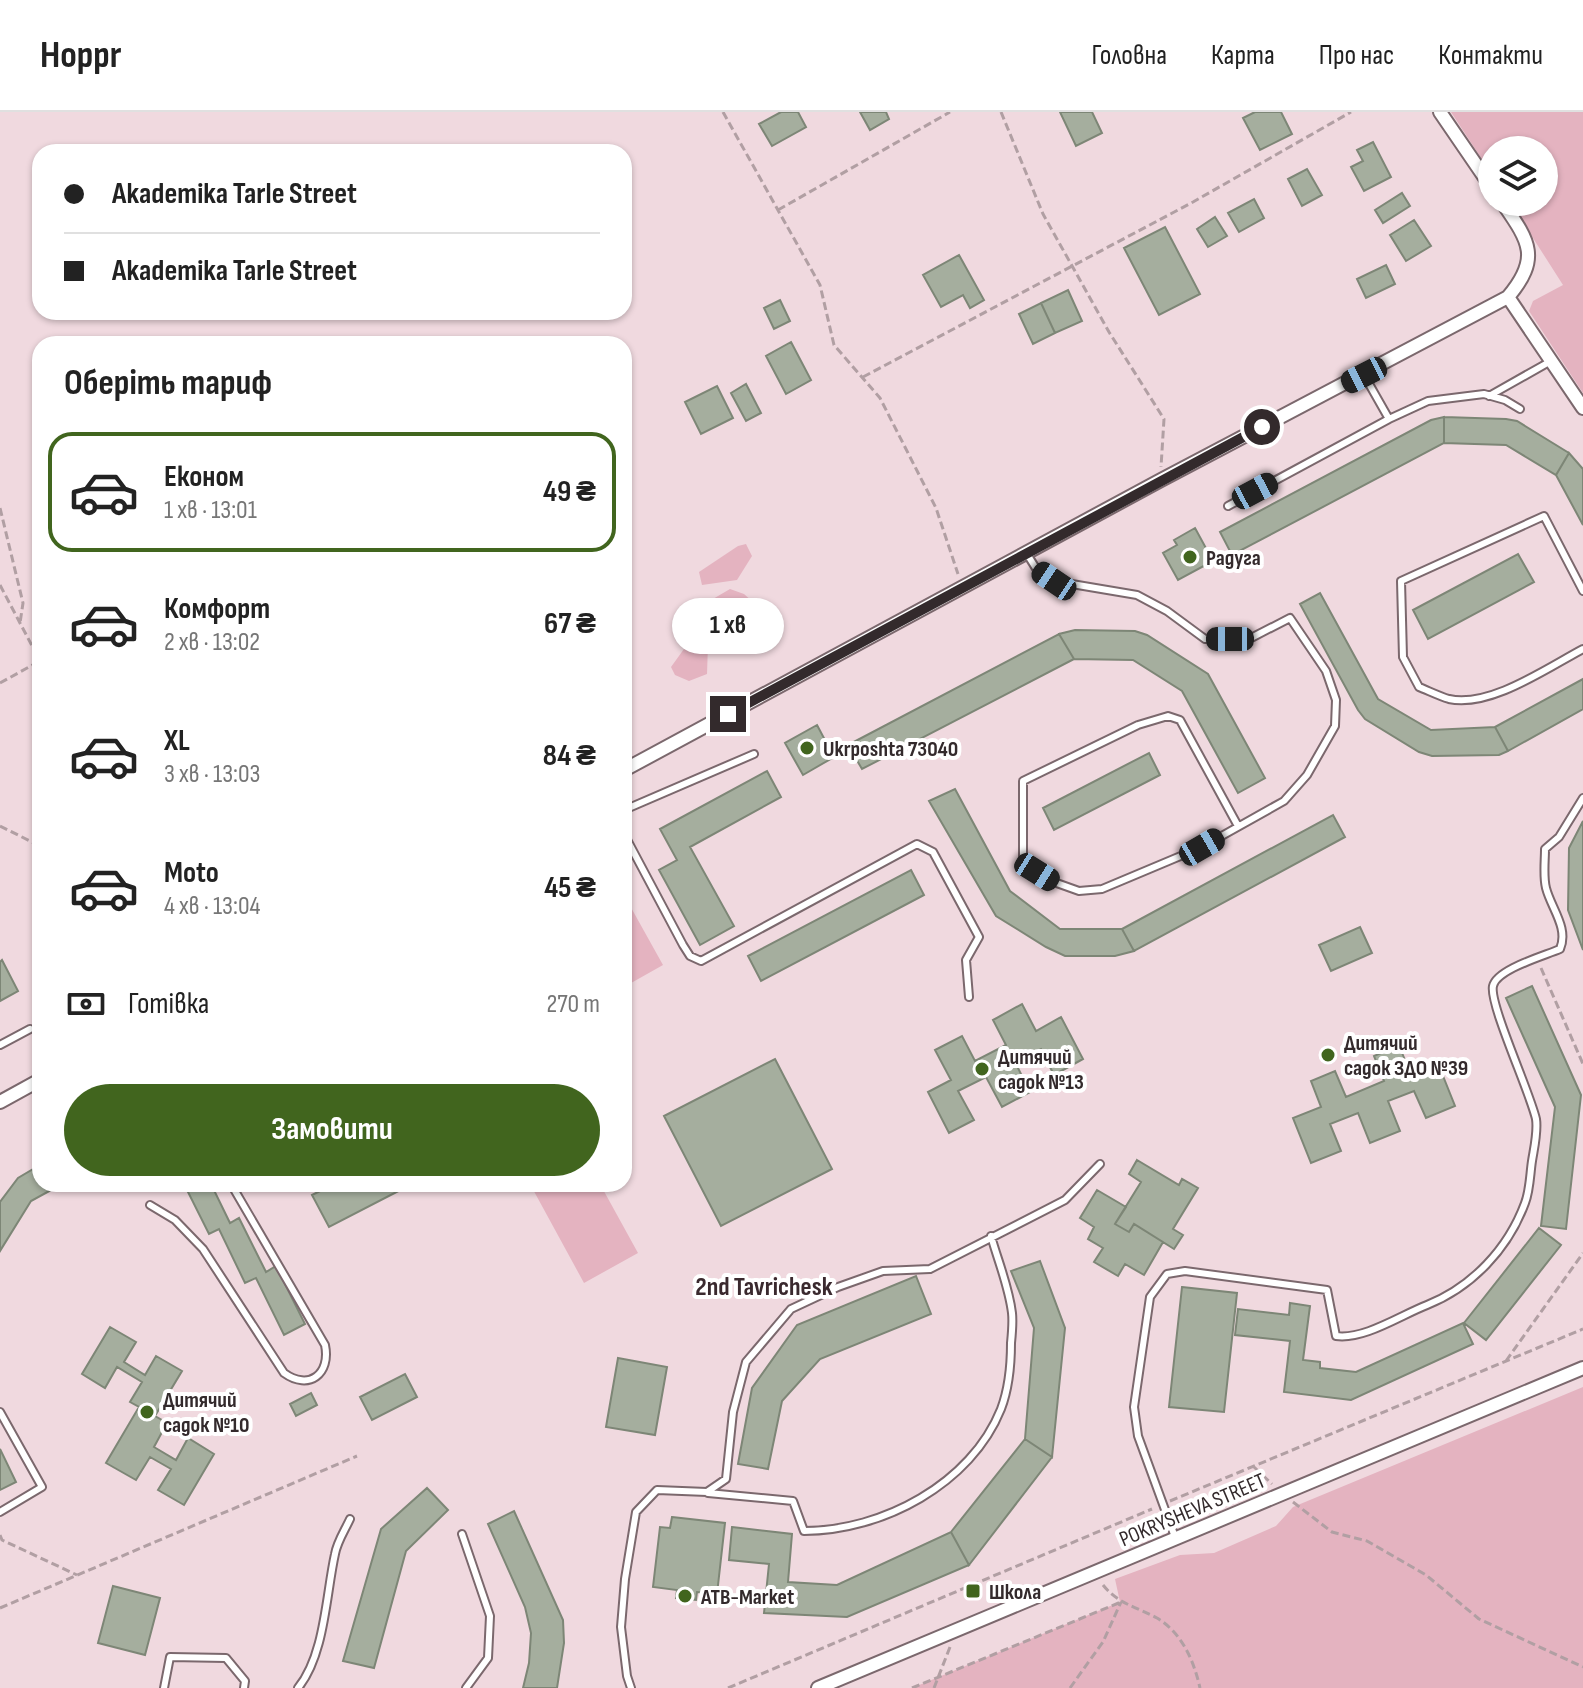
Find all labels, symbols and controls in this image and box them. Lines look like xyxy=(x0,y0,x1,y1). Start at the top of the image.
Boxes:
text: Hoppr xyxy=(40,33,121,78)
text: Головна xyxy=(1091,39,1167,72)
text: Карта xyxy=(1211,39,1275,72)
text: Про нас xyxy=(1319,39,1394,72)
text: Контакти xyxy=(1438,39,1543,72)
map controls xyxy=(1478,136,1558,216)
button: layers xyxy=(1478,136,1558,216)
text: Akademika Tarle Street xyxy=(112,176,357,212)
text: Akademika Tarle Street xyxy=(112,253,357,289)
car xyxy=(1337,353,1391,397)
text: Оберіть тариф xyxy=(64,362,272,405)
route start xyxy=(1244,409,1280,445)
icon: car xyxy=(68,456,140,528)
text: Економ xyxy=(164,459,244,495)
car xyxy=(1228,469,1282,513)
text: 49 ₴ xyxy=(543,474,596,510)
text: 1 хв · 13:01 xyxy=(164,495,257,526)
place label: Радуга xyxy=(1206,545,1261,572)
marker: Радуга xyxy=(1181,548,1199,566)
car xyxy=(1027,558,1081,604)
icon: car xyxy=(68,588,140,660)
text: Комфорт xyxy=(164,591,270,627)
callout: 1 хв xyxy=(672,598,784,654)
text: 67 ₴ xyxy=(544,606,596,642)
text: 1 хв xyxy=(710,610,746,641)
text: 2 хв · 13:02 xyxy=(164,627,260,658)
car xyxy=(1206,627,1254,651)
route end xyxy=(710,696,746,732)
icon: car xyxy=(68,720,140,792)
text: XL xyxy=(164,723,190,759)
place label: Ukrposhta 73040 xyxy=(823,736,958,763)
text: 84 ₴ xyxy=(543,738,596,774)
marker: Ukrposhta 73040 xyxy=(798,739,816,757)
text: 3 хв · 13:03 xyxy=(164,759,260,790)
car xyxy=(1175,825,1229,869)
car xyxy=(1010,849,1064,895)
icon: car xyxy=(68,852,140,924)
text: Moto xyxy=(164,855,219,891)
text: 45 ₴ xyxy=(544,870,596,906)
text: 4 хв · 13:04 xyxy=(164,891,260,922)
icon: cash xyxy=(64,982,108,1026)
text: Готівка xyxy=(128,986,209,1022)
text: 270 m xyxy=(547,989,600,1020)
place label: Дитячий садок ЗДО №39 xyxy=(1344,1030,1468,1082)
place label: Дитячий садок №13 xyxy=(998,1044,1084,1096)
marker: Дитячий садок ЗДО №39 xyxy=(1319,1046,1337,1064)
marker: Дитячий садок №13 xyxy=(973,1060,991,1078)
button: Замовити xyxy=(64,1084,600,1176)
district label: 2nd Tavrichesk xyxy=(695,1272,833,1303)
place label: Дитячий садок №10 xyxy=(163,1387,249,1439)
marker: Дитячий садок №10 xyxy=(138,1403,156,1421)
street label: POKRYSHEVA STREET xyxy=(1115,1467,1270,1553)
place label: Школа xyxy=(989,1579,1041,1606)
marker: Школа xyxy=(964,1582,982,1600)
place label: ATB-Market xyxy=(700,1584,794,1611)
marker: ATB-Market xyxy=(676,1587,694,1605)

